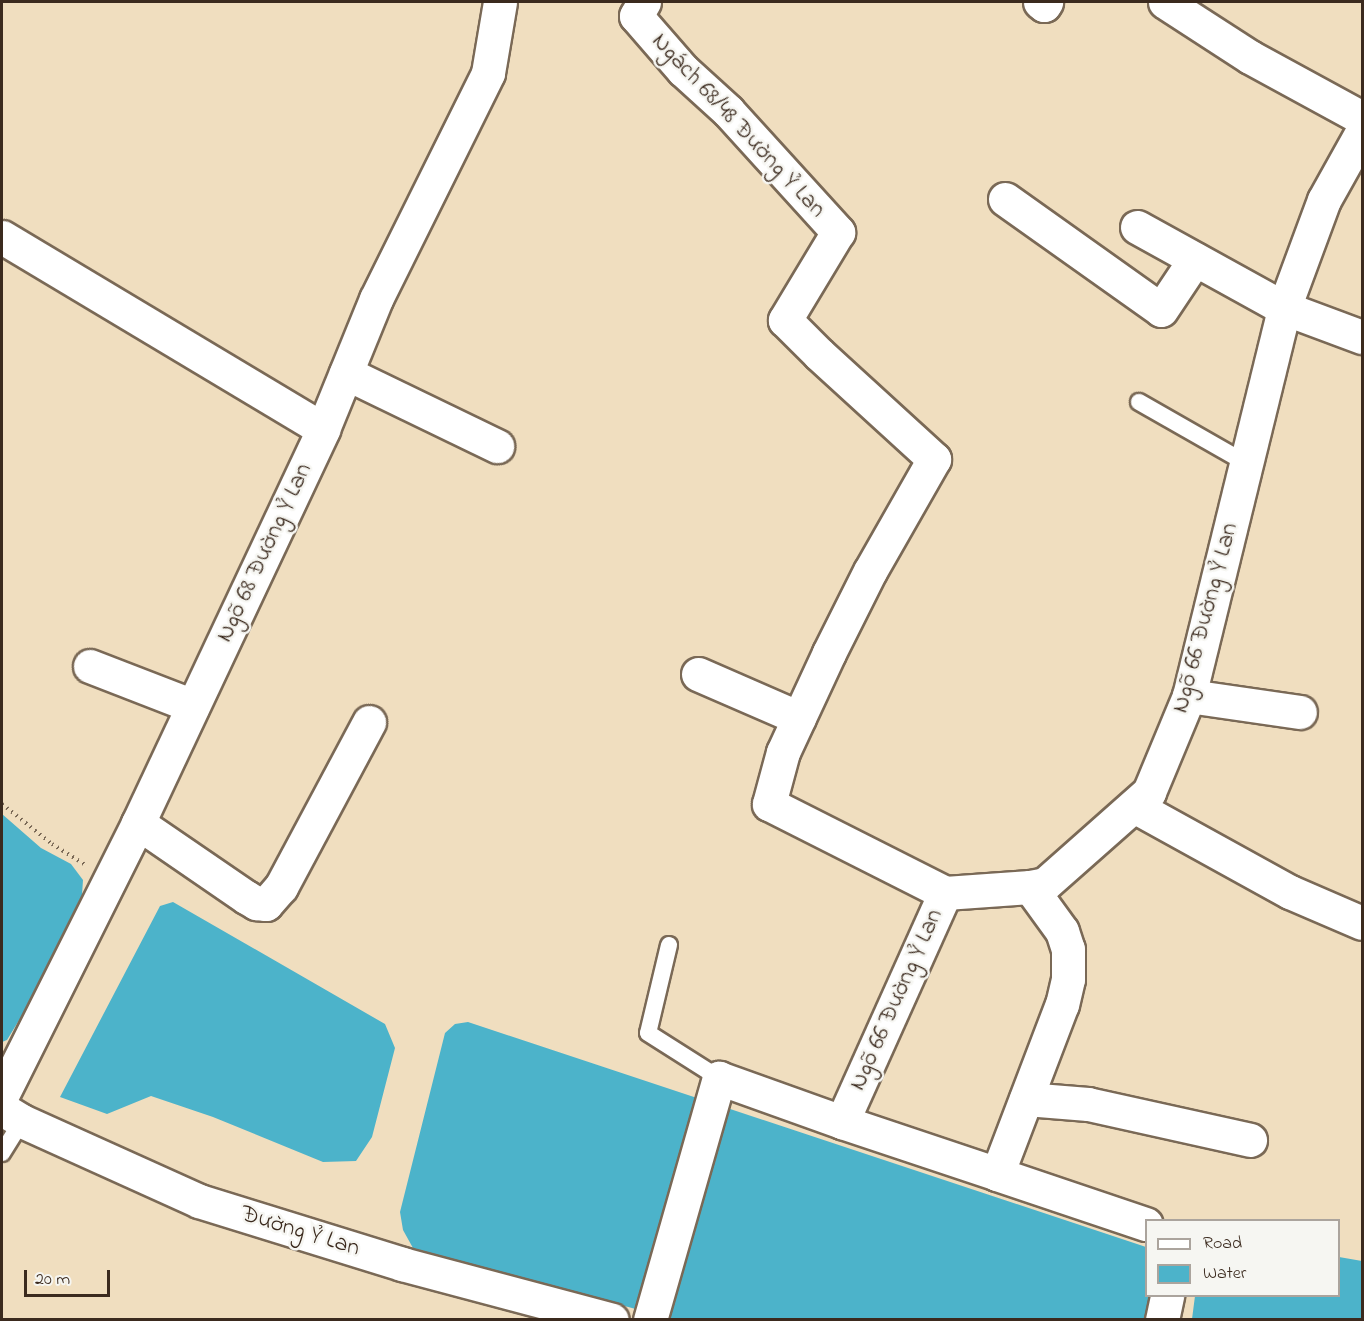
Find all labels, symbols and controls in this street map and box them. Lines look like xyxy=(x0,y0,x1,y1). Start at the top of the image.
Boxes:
street label: Ngách 68/48 Đường Ỷ Lan xyxy=(645,28,831,224)
street label: Ngõ 68 Đường Ỷ Lan xyxy=(211,459,319,647)
street label: Ngõ 66 Đường Ỷ Lan xyxy=(1167,520,1245,716)
street label: Ngõ 66 Đường Ỷ Lan xyxy=(844,905,950,1095)
street label: Đường Ỷ Lan xyxy=(237,1200,363,1264)
legend xyxy=(1145,1219,1340,1297)
text: Road xyxy=(1203,1231,1242,1257)
scale bar xyxy=(27,1258,112,1296)
text: Water xyxy=(1203,1261,1246,1287)
text: 20 m xyxy=(35,1267,70,1293)

